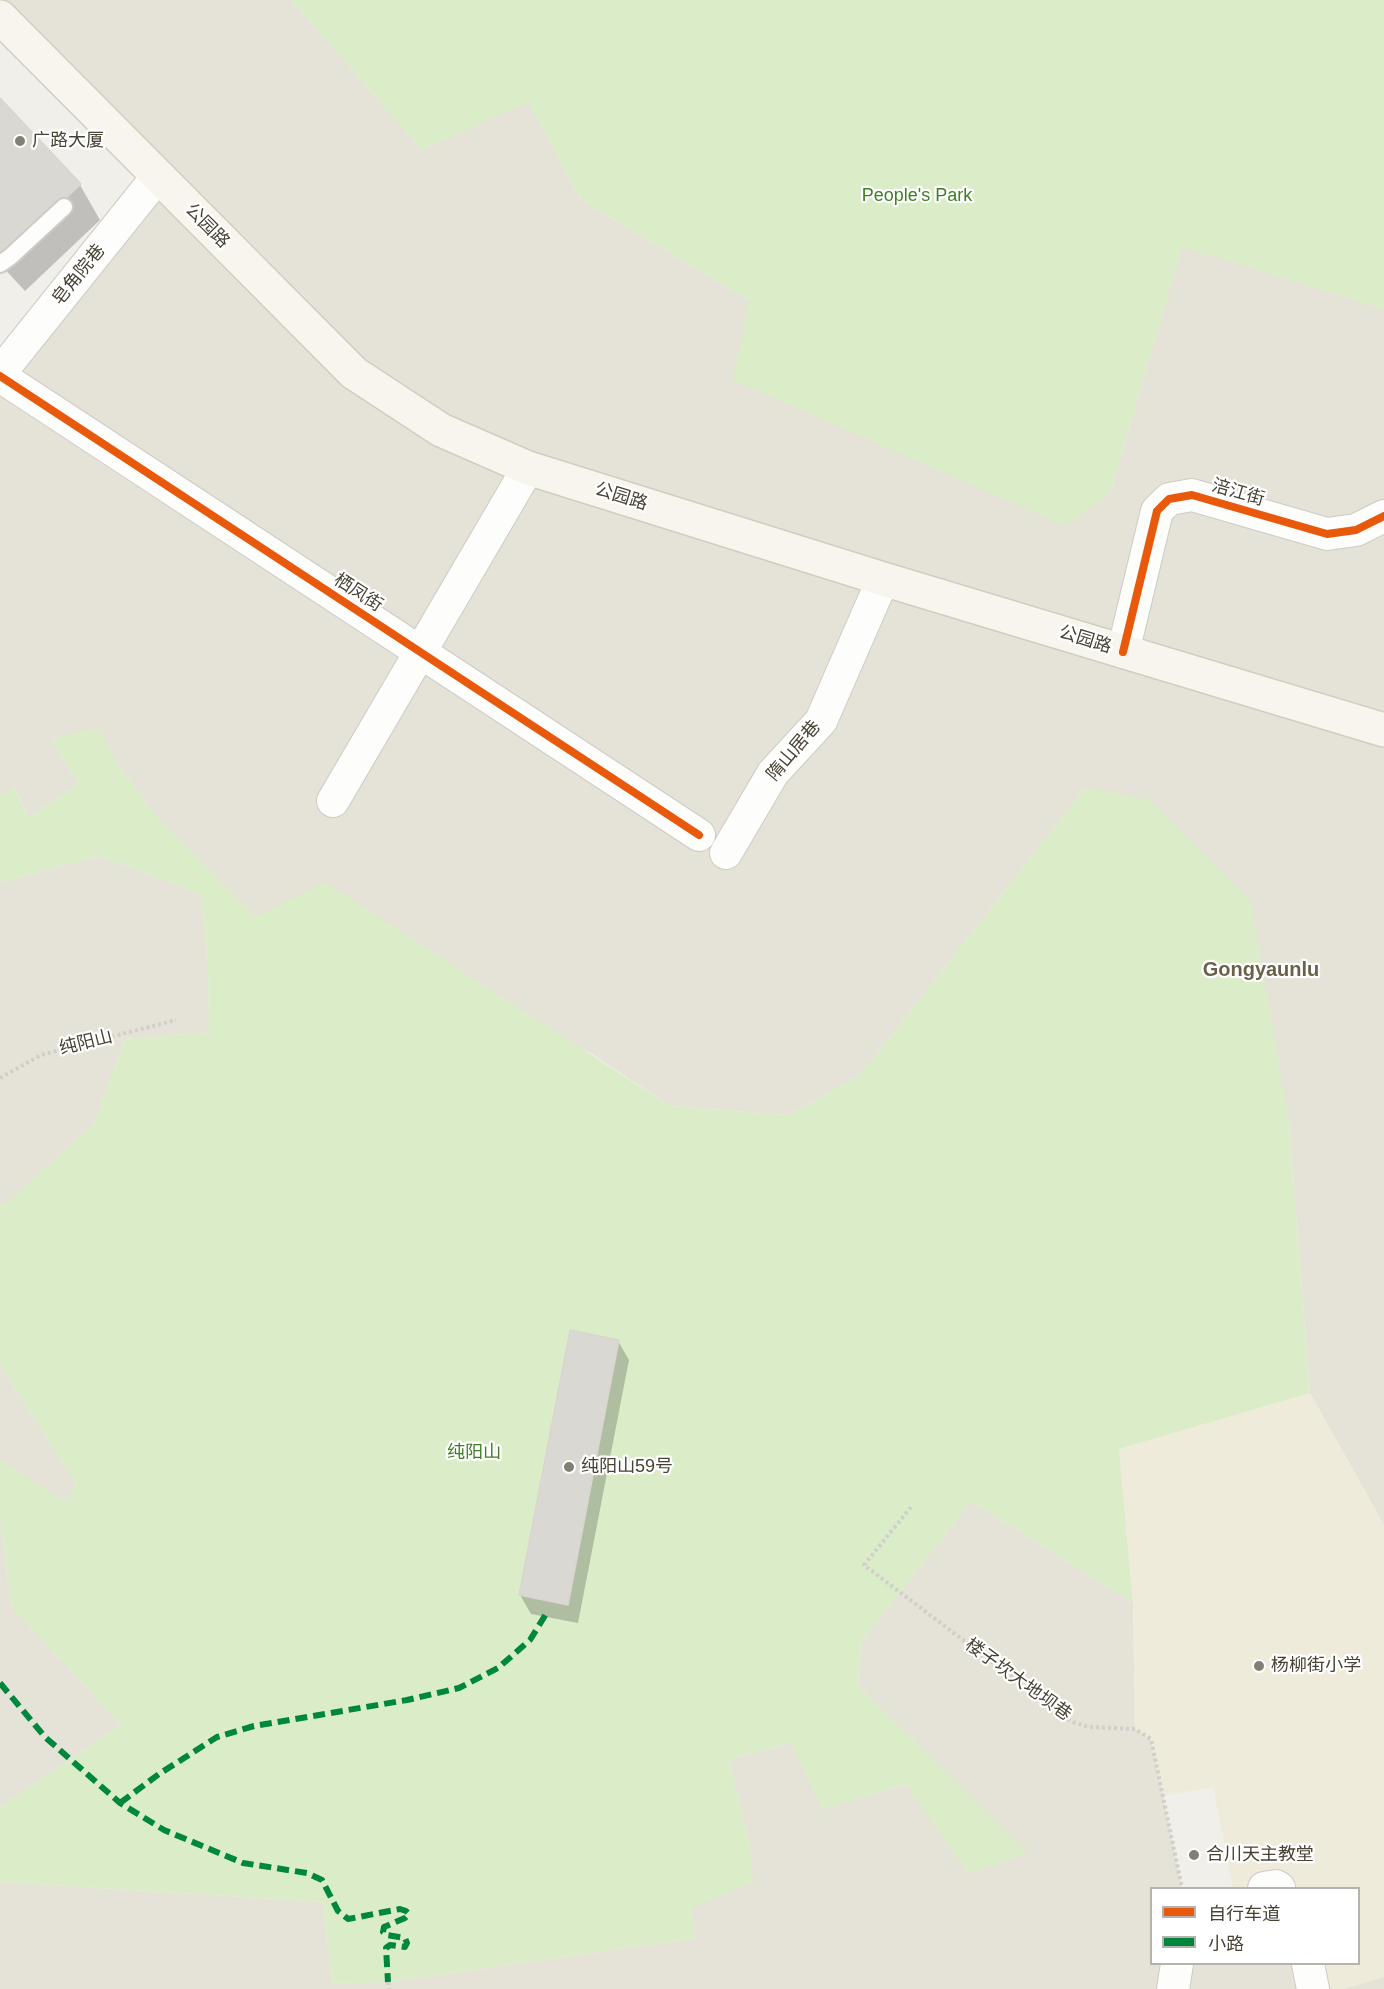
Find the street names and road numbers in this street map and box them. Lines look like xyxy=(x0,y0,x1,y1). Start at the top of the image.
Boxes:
street label: 公园路 xyxy=(180,199,234,253)
street label: 皂角院巷 xyxy=(48,240,110,310)
street label: 涪江街 xyxy=(1209,475,1267,511)
street label: 公园路 xyxy=(592,479,650,515)
street label: 栖凤街 xyxy=(329,569,387,617)
street label: 公园路 xyxy=(1056,622,1114,658)
street label: 隋山居巷 xyxy=(763,716,825,786)
street label: 纯阳山 xyxy=(57,1026,115,1060)
street label: 楼子坎大地坝巷 xyxy=(961,1634,1075,1726)

